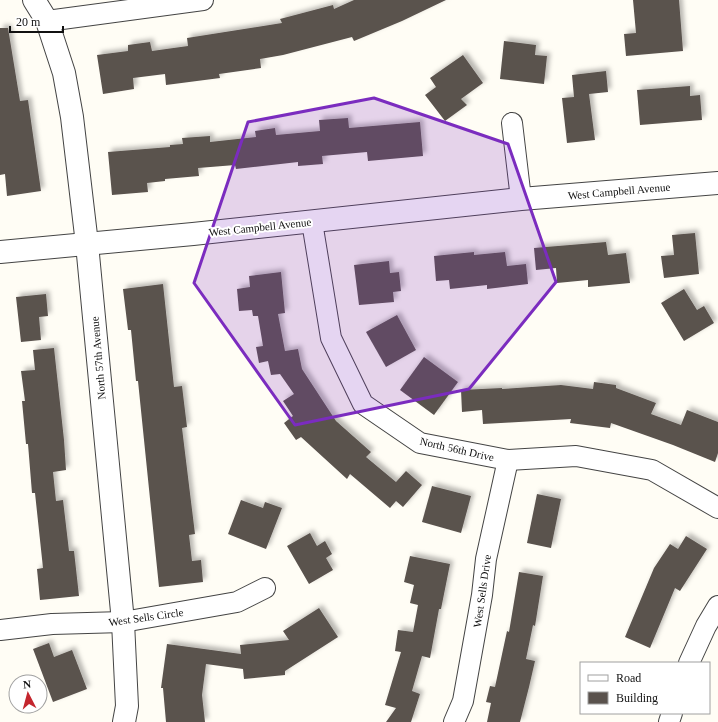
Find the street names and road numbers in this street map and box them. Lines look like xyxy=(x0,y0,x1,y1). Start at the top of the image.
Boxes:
street label: West Campbell Avenue xyxy=(567,181,671,201)
street label: West Campbell Avenue xyxy=(208,216,312,238)
street label: North 57th Avenue xyxy=(88,316,108,400)
street label: North 56th Drive xyxy=(419,435,495,463)
street label: West Sells Drive xyxy=(471,554,493,628)
street label: West Sells Circle xyxy=(108,606,184,628)

